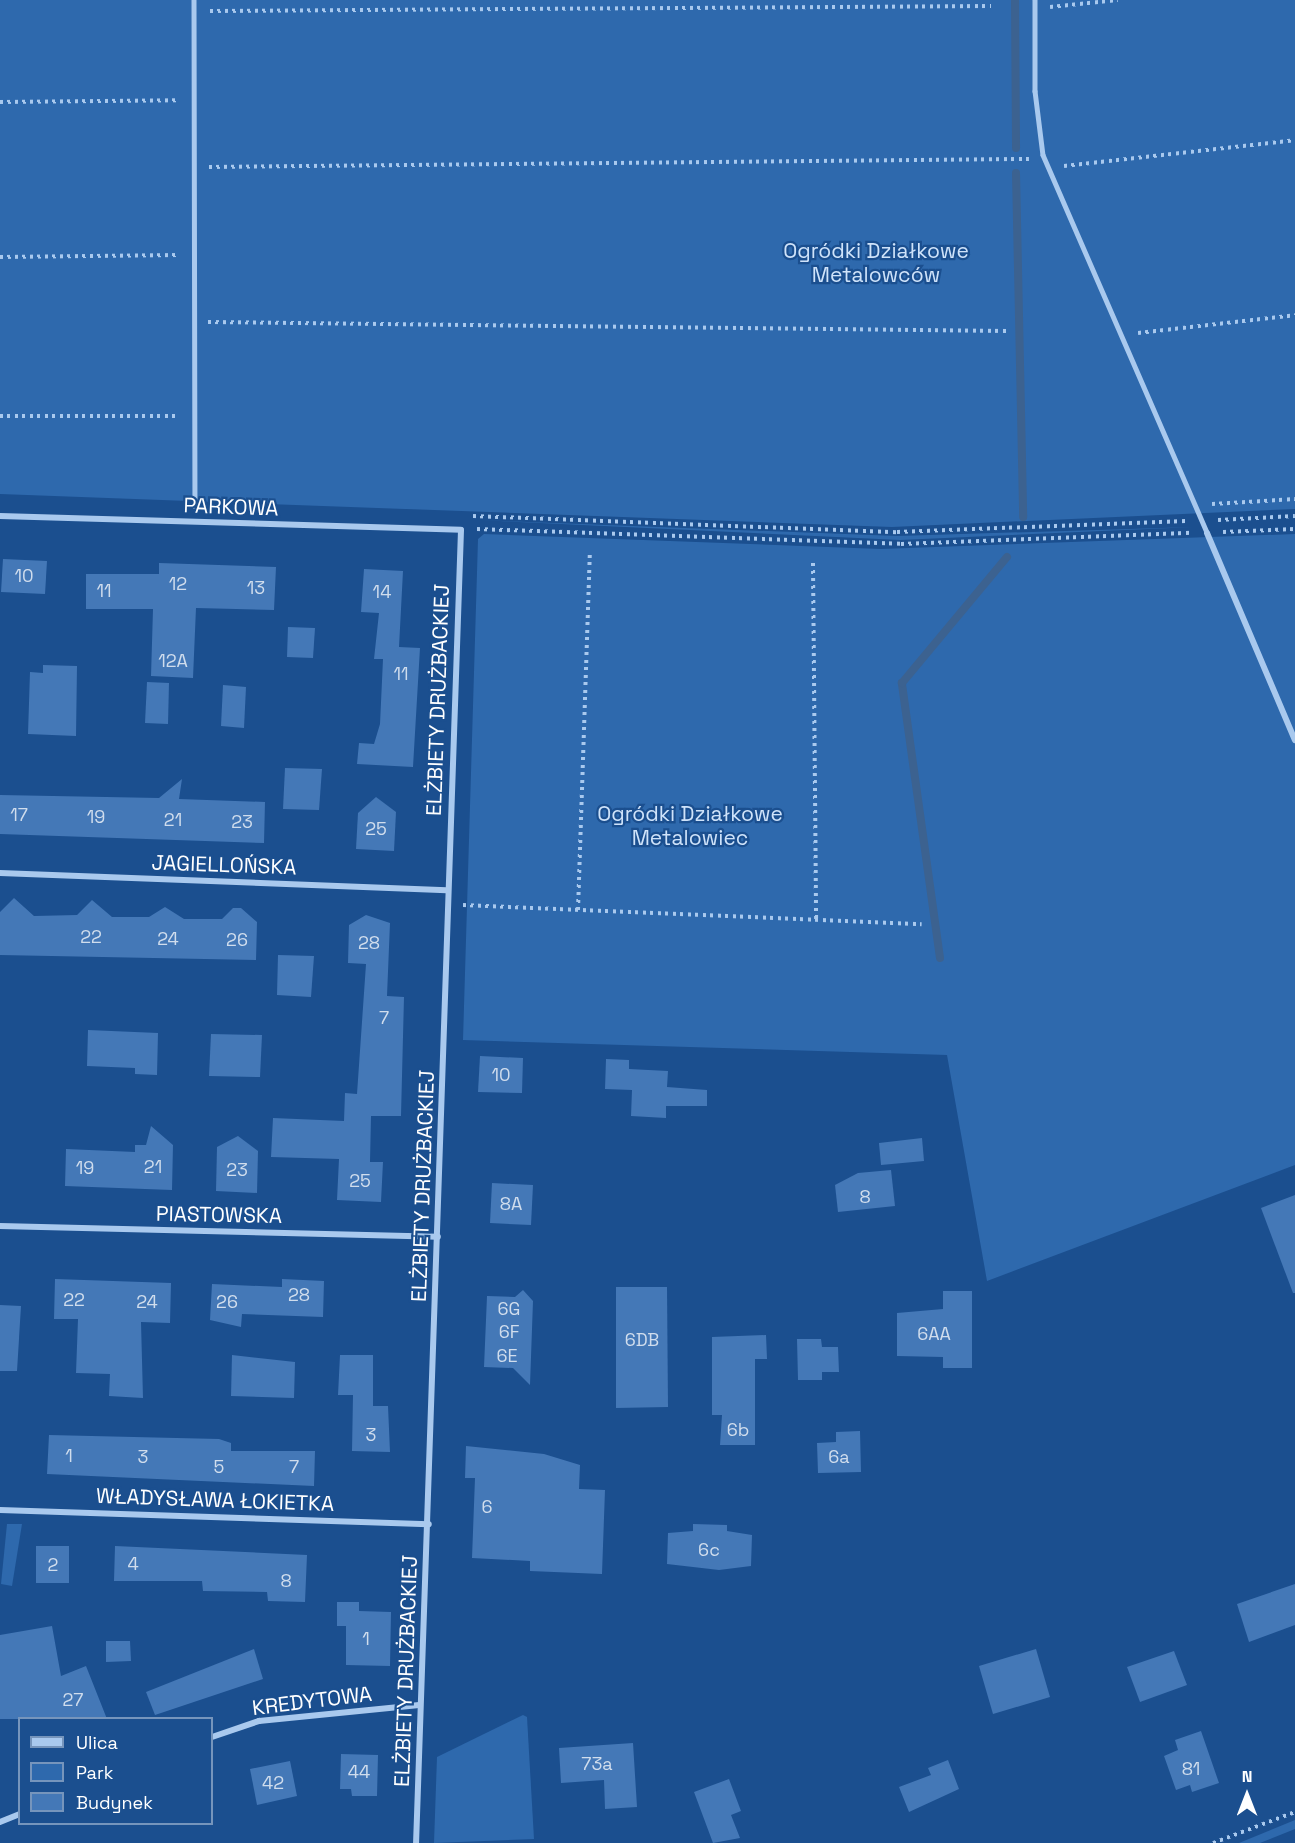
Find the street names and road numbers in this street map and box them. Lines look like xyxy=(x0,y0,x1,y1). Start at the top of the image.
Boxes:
street label: PARKOWA xyxy=(183,493,279,521)
street label: ELŻBIETY DRUŻBACKIEJ xyxy=(421,583,455,817)
street label: JAGIELLOŃSKA xyxy=(151,850,297,880)
street label: ELŻBIETY DRUŻBACKIEJ xyxy=(406,1069,440,1303)
street label: PIASTOWSKA xyxy=(156,1201,282,1229)
street label: WŁADYSŁAWA ŁOKIETKA xyxy=(95,1483,335,1517)
street label: ELŻBIETY DRUŻBACKIEJ xyxy=(389,1554,423,1788)
street label: KREDYTOWA xyxy=(251,1681,373,1721)

